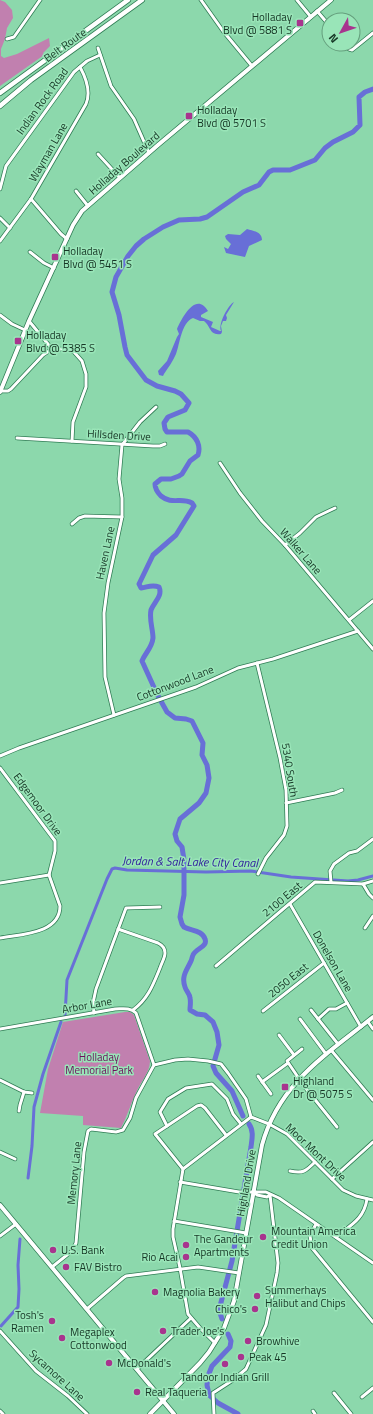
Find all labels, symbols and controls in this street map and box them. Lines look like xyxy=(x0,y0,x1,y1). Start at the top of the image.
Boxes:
place label: Holladay Blvd @ 5881 S xyxy=(223,9,293,38)
north arrow xyxy=(321,12,361,52)
marker: Holladay Blvd @ 5881 S xyxy=(295,18,305,28)
street label: Belt Route xyxy=(41,24,90,66)
text: N xyxy=(325,30,342,46)
street label: Indian Rock Road xyxy=(12,64,72,138)
place label: Holladay Blvd @ 5701 S xyxy=(197,102,266,131)
marker: Holladay Blvd @ 5701 S xyxy=(184,111,194,121)
street label: Wayman Lane xyxy=(25,119,72,184)
street label: Holladay Boulevard xyxy=(85,128,163,198)
place label: Holladay Blvd @ 5451 S xyxy=(63,243,132,272)
marker: Holladay Blvd @ 5451 S xyxy=(50,252,60,262)
place label: Holladay Blvd @ 5385 S xyxy=(26,327,95,356)
marker: Holladay Blvd @ 5385 S xyxy=(13,336,23,346)
street label: Hillsden Drive xyxy=(87,425,152,445)
street label: Haven Lane xyxy=(92,524,119,581)
street label: Walker Lane xyxy=(276,524,326,578)
street label: Cottonwood Lane xyxy=(134,661,216,705)
street label: 5340 South xyxy=(278,742,302,798)
street label: Edgemoor Drive xyxy=(10,769,67,839)
water label: Jordan & Salt Lake City Canal xyxy=(122,851,260,872)
street label: 2100 East xyxy=(259,877,305,920)
street label: Donelson Lane xyxy=(309,927,357,995)
street label: 2050 East xyxy=(264,959,312,1001)
street label: Arbor Lane xyxy=(61,993,114,1017)
park label: Holladay Memorial Park xyxy=(65,1049,133,1078)
place label: Highland Dr @ 5075 S xyxy=(293,1073,353,1102)
marker: Highland Dr @ 5075 S xyxy=(280,1082,290,1092)
street label: Moor Mont Drive xyxy=(282,1119,350,1185)
street label: Memory Lane xyxy=(63,1140,85,1205)
street label: Highland Drive xyxy=(232,1148,260,1218)
place label: Mountain America Credit Union xyxy=(271,1223,356,1252)
place label: The Gandeur Apartments xyxy=(194,1231,253,1260)
marker: Mountain America Credit Union xyxy=(258,1232,268,1242)
marker: The Gandeur Apartments xyxy=(181,1240,191,1250)
place label: U.S. Bank xyxy=(61,1242,105,1258)
marker: U.S. Bank xyxy=(48,1245,58,1255)
place label: Rio Acai xyxy=(141,1249,178,1265)
marker: Rio Acai xyxy=(181,1252,191,1262)
place label: FAV Bistro xyxy=(74,1259,122,1275)
marker: FAV Bistro xyxy=(61,1262,71,1272)
place label: Summerhays Halibut and Chips xyxy=(265,1282,346,1311)
place label: Magnolia Bakery xyxy=(163,1284,241,1300)
marker: Magnolia Bakery xyxy=(150,1287,160,1297)
marker: Summerhays Halibut and Chips xyxy=(252,1291,262,1301)
place label: Chico's xyxy=(215,1301,247,1317)
marker: Chico's xyxy=(250,1304,260,1314)
place label: Tosh's Ramen xyxy=(11,1307,44,1336)
marker: Tosh's Ramen xyxy=(47,1316,57,1326)
place label: Trader Joe's xyxy=(171,1323,224,1339)
place label: Megaplex Cottonwood xyxy=(70,1324,127,1353)
marker: Trader Joe's xyxy=(158,1326,168,1336)
marker: Megaplex Cottonwood xyxy=(57,1333,67,1343)
place label: Browhive xyxy=(256,1333,300,1349)
marker: Browhive xyxy=(243,1336,253,1346)
street label: Sycamore Lane xyxy=(26,1346,89,1405)
place label: Peak 45 xyxy=(249,1349,287,1365)
marker: Peak 45 xyxy=(236,1352,246,1362)
place label: McDonald's xyxy=(117,1355,171,1371)
marker: McDonald's xyxy=(104,1358,114,1368)
marker: Tandoor Indian Grill xyxy=(220,1359,230,1369)
place label: Tandoor Indian Grill xyxy=(181,1369,269,1385)
place label: Real Taqueria xyxy=(145,1384,207,1400)
marker: Real Taqueria xyxy=(132,1387,142,1397)

